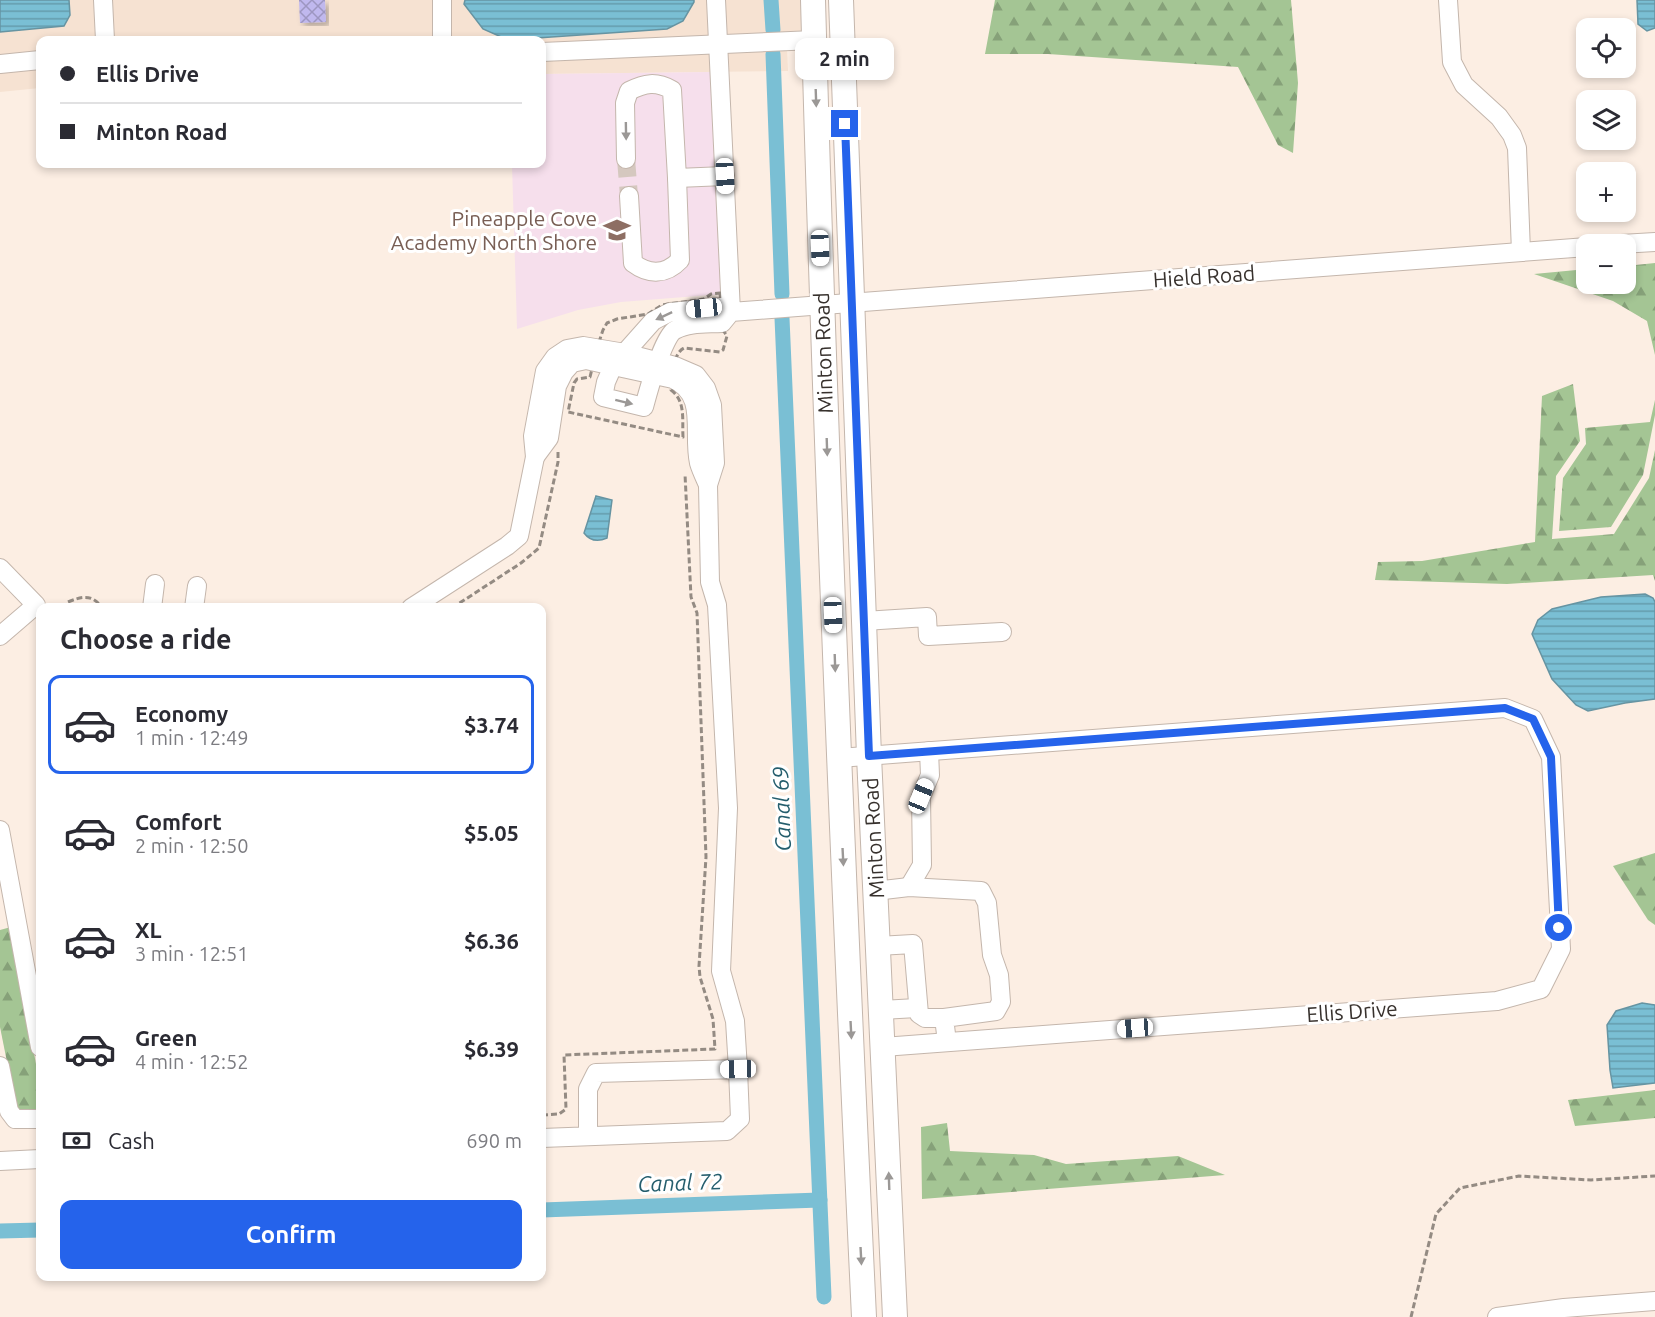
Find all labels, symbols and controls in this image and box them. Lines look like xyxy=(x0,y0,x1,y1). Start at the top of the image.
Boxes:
map controls xyxy=(1576,18,1636,294)
button: locate xyxy=(1576,18,1636,78)
callout: 2 min xyxy=(796,37,894,79)
text: 2 min xyxy=(819,47,870,70)
text: Ellis Drive xyxy=(96,61,199,86)
one-way arrow xyxy=(811,89,820,108)
button: layers xyxy=(1576,90,1636,150)
route end xyxy=(831,110,858,137)
text: Minton Road xyxy=(96,119,227,144)
one-way arrow xyxy=(621,121,630,140)
car xyxy=(715,158,735,194)
button: + xyxy=(1576,162,1636,222)
place label: Pineapple Cove Academy North Shore xyxy=(391,206,597,254)
school or university icon: Pineapple Cove Academy North Shore xyxy=(602,215,632,245)
car xyxy=(810,230,830,266)
button: − xyxy=(1576,234,1636,294)
street label: Hield Road xyxy=(1152,260,1256,292)
street label: Minton Road xyxy=(809,292,837,414)
car xyxy=(685,297,723,319)
one-way arrow xyxy=(655,311,672,320)
one-way arrow xyxy=(615,398,633,408)
one-way arrow xyxy=(822,437,831,456)
car xyxy=(823,597,843,633)
text: Choose a ride xyxy=(60,624,232,654)
one-way arrow xyxy=(830,653,840,672)
icon: car xyxy=(63,698,117,752)
text: Economy xyxy=(135,701,228,726)
text: $3.74 xyxy=(464,712,519,737)
text: 1 min · 12:49 xyxy=(135,726,249,749)
water label: Canal 69 xyxy=(767,766,795,852)
car xyxy=(906,776,936,816)
street label: Minton Road xyxy=(858,777,888,899)
icon: car xyxy=(63,806,117,860)
text: Comfort xyxy=(135,809,222,834)
text: $5.05 xyxy=(464,820,519,845)
text: 2 min · 12:50 xyxy=(135,834,249,857)
one-way arrow xyxy=(839,848,848,867)
icon: car xyxy=(63,914,117,968)
route start xyxy=(1545,914,1572,941)
text: XL xyxy=(135,917,162,942)
text: $6.36 xyxy=(464,928,519,953)
text: 3 min · 12:51 xyxy=(135,942,249,965)
street label: Ellis Drive xyxy=(1306,996,1398,1026)
car xyxy=(1116,1018,1154,1038)
one-way arrow xyxy=(847,1020,856,1039)
icon: car xyxy=(63,1022,117,1076)
text: Green xyxy=(135,1025,197,1050)
text: $6.39 xyxy=(464,1036,519,1061)
text: 4 min · 12:52 xyxy=(135,1050,249,1073)
car xyxy=(720,1060,756,1078)
icon: cash xyxy=(60,1124,93,1157)
text: Cash xyxy=(108,1128,155,1153)
text: 690 m xyxy=(466,1129,522,1152)
water label: Canal 72 xyxy=(637,1168,723,1196)
one-way arrow xyxy=(884,1172,893,1191)
button: Confirm xyxy=(60,1200,522,1269)
one-way arrow xyxy=(857,1247,866,1266)

